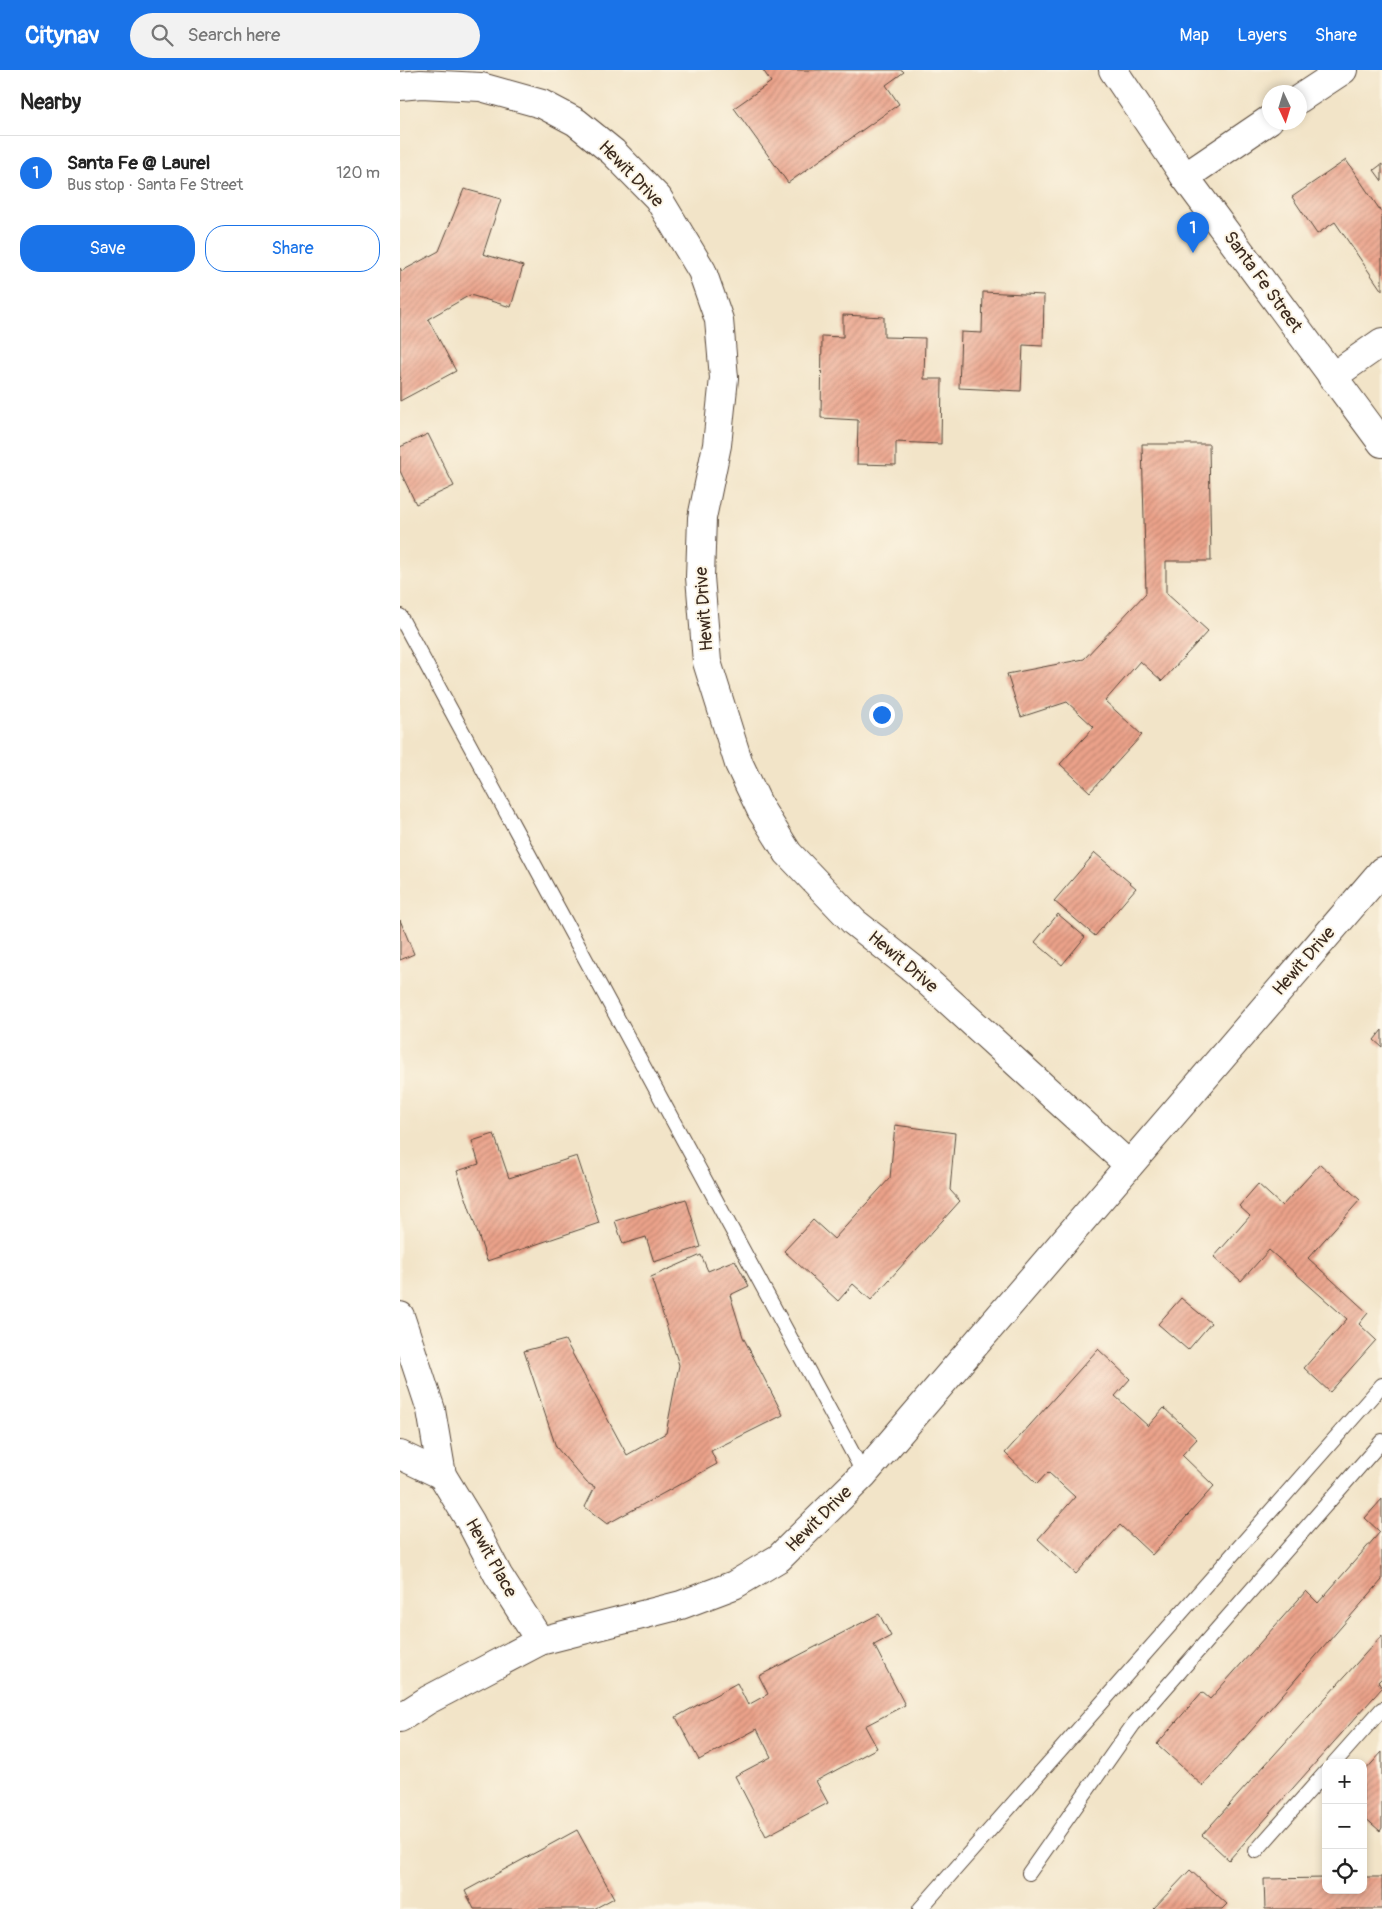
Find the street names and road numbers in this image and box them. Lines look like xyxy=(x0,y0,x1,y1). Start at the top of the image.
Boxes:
street label: Hewit Drive xyxy=(593,136,669,212)
street label: Santa Fe Street xyxy=(1218,227,1308,338)
street label: Hewit Drive xyxy=(690,566,718,652)
street label: Hewit Drive xyxy=(1268,921,1340,1000)
street label: Hewit Drive xyxy=(863,926,943,998)
street label: Hewit Drive xyxy=(781,1481,857,1557)
street label: Hewit Place xyxy=(460,1515,522,1602)

